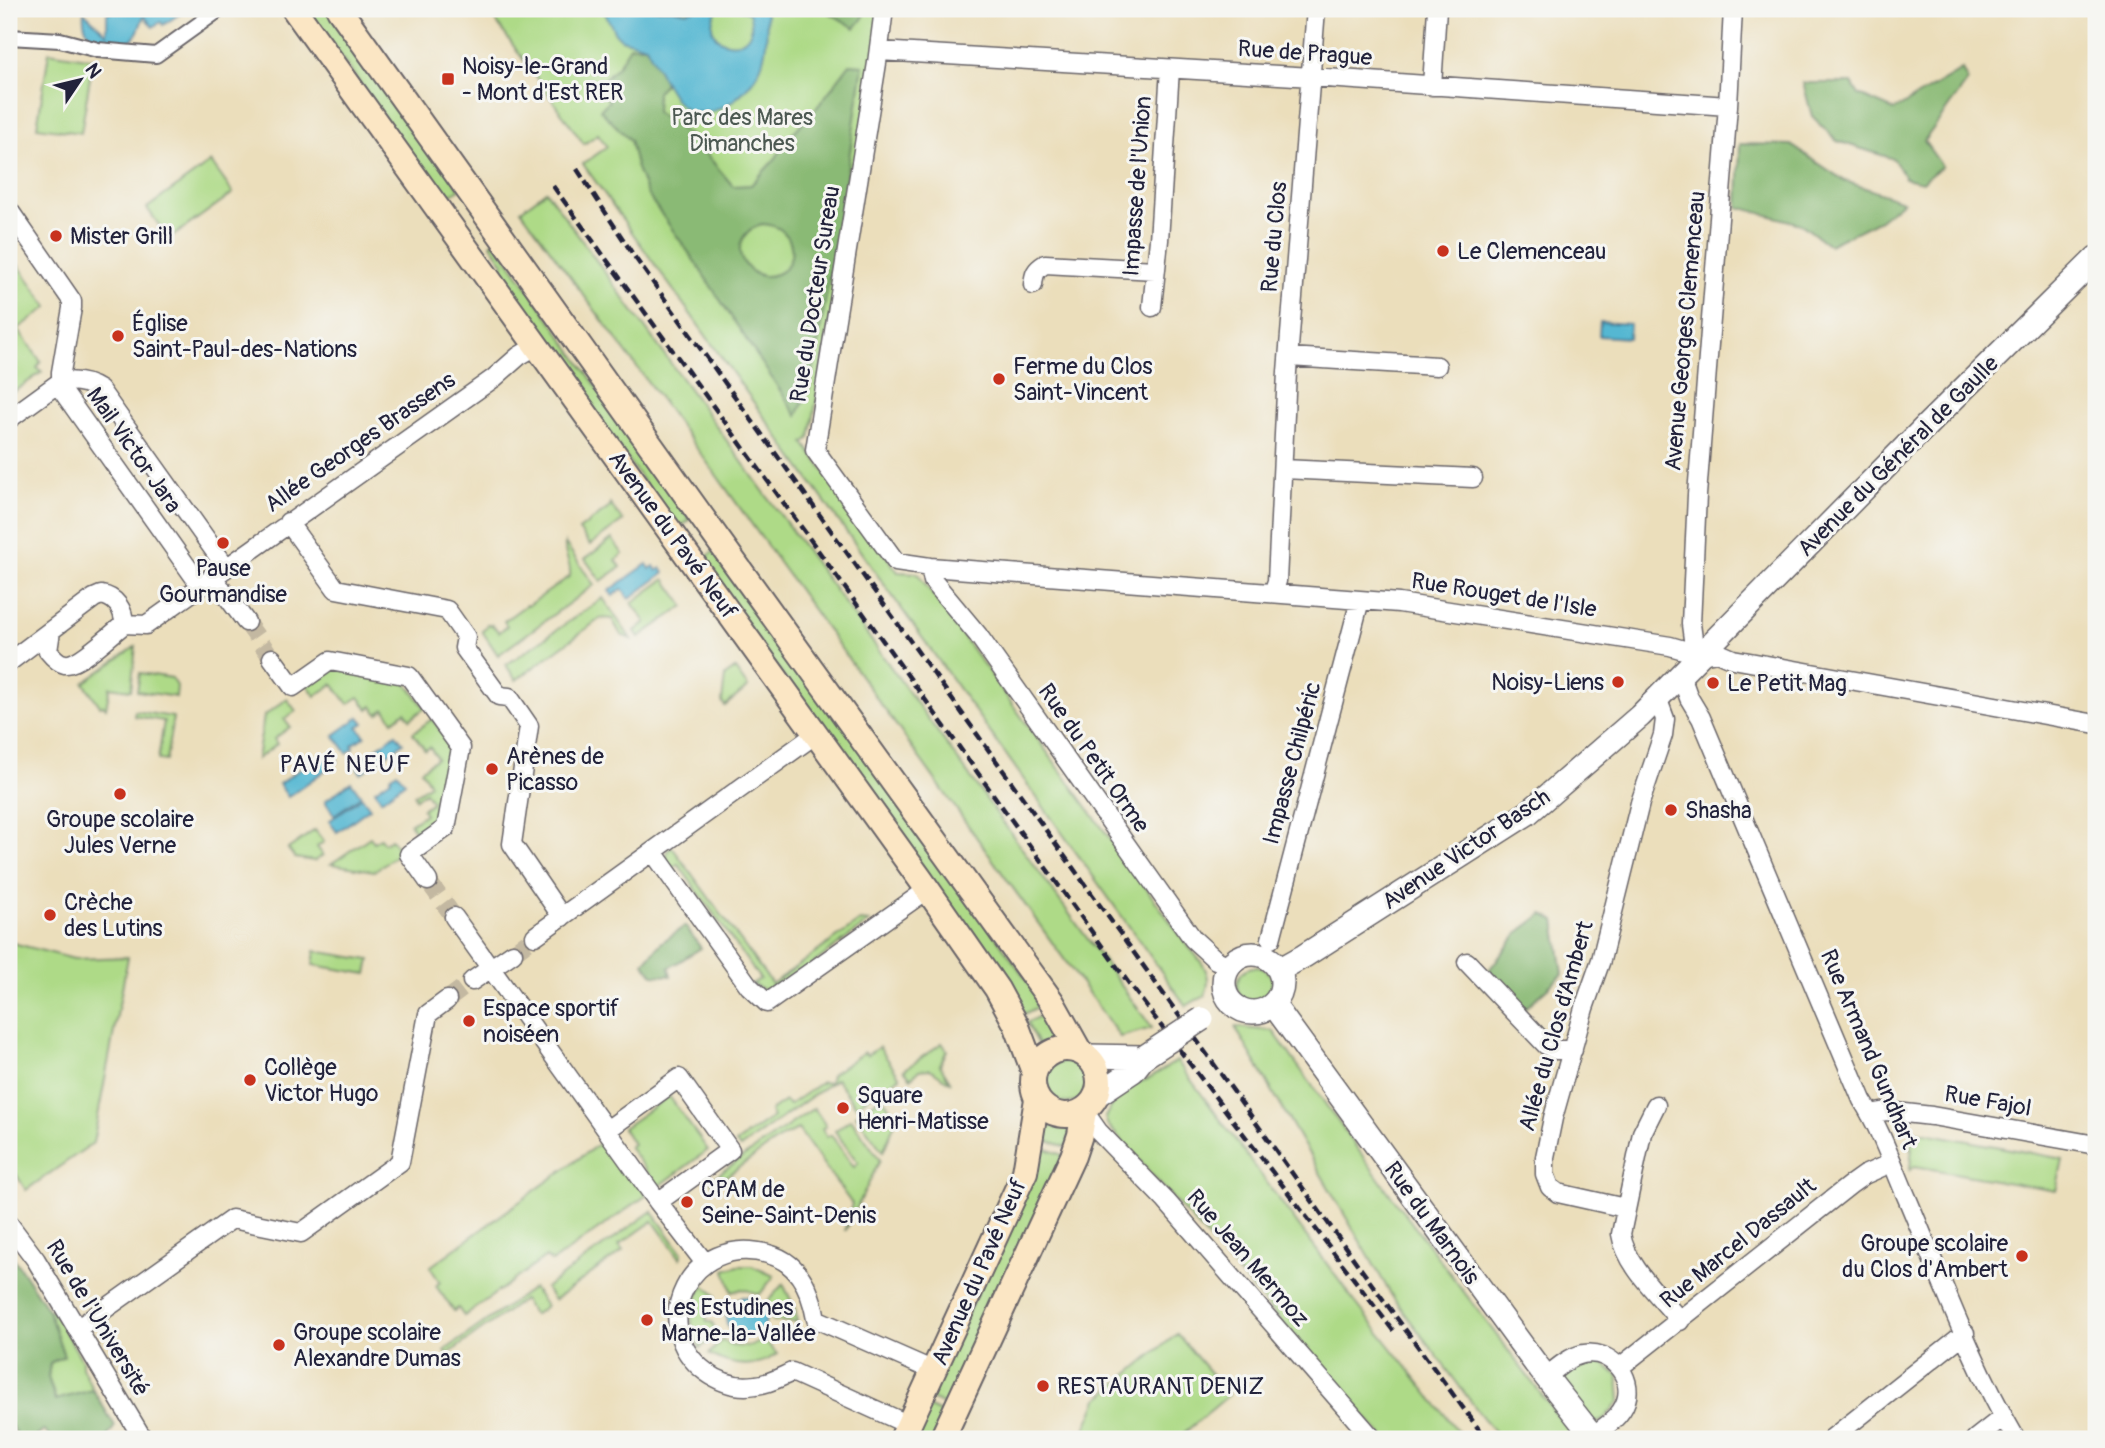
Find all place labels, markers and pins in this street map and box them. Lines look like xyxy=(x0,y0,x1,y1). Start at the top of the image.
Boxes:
place label: Noisy-le-Grand - Mont d'Est RER xyxy=(462,52,623,107)
marker: Noisy-le-Grand - Mont d'Est RER xyxy=(440,71,456,87)
place label: Mister Grill xyxy=(70,222,173,251)
marker: Mister Grill xyxy=(48,228,64,244)
place label: Le Clemenceau xyxy=(1457,237,1606,266)
marker: Le Clemenceau xyxy=(1435,243,1451,259)
place label: Église Saint-Paul-des-Nations xyxy=(132,309,357,364)
marker: Église Saint-Paul-des-Nations xyxy=(110,328,126,344)
place label: Ferme du Clos Saint-Vincent xyxy=(1013,352,1153,407)
marker: Ferme du Clos Saint-Vincent xyxy=(991,371,1007,387)
marker: Pause Gourmandise xyxy=(215,535,231,551)
place label: Pause Gourmandise xyxy=(159,554,288,609)
place label: Noisy-Liens xyxy=(1491,668,1604,697)
place label: Le Petit Mag xyxy=(1727,669,1847,698)
marker: Noisy-Liens xyxy=(1610,674,1626,690)
marker: Le Petit Mag xyxy=(1705,675,1721,691)
place label: Arènes de Picasso xyxy=(506,742,605,797)
marker: Arènes de Picasso xyxy=(484,761,500,777)
marker: Groupe scolaire Jules Verne xyxy=(112,786,128,802)
place label: Shasha xyxy=(1685,796,1752,825)
marker: Shasha xyxy=(1663,802,1679,818)
place label: Groupe scolaire Jules Verne xyxy=(46,805,195,860)
place label: Crèche des Lutins xyxy=(64,888,163,943)
marker: Crèche des Lutins xyxy=(42,907,58,923)
place label: Espace sportif noiséen xyxy=(483,994,619,1049)
marker: Espace sportif noiséen xyxy=(461,1013,477,1029)
place label: Collège Victor Hugo xyxy=(264,1053,378,1108)
marker: Collège Victor Hugo xyxy=(242,1072,258,1088)
place label: Square Henri-Matisse xyxy=(857,1081,989,1136)
marker: Square Henri-Matisse xyxy=(835,1100,851,1116)
place label: CPAM de Seine-Saint-Denis xyxy=(701,1175,876,1230)
marker: CPAM de Seine-Saint-Denis xyxy=(679,1194,695,1210)
place label: Groupe scolaire du Clos d'Ambert xyxy=(1842,1229,2009,1284)
marker: Groupe scolaire du Clos d'Ambert xyxy=(2014,1248,2030,1264)
place label: Les Estudines Marne-la-Vallée xyxy=(661,1293,816,1348)
marker: Les Estudines Marne-la-Vallée xyxy=(639,1312,655,1328)
place label: Groupe scolaire Alexandre Dumas xyxy=(293,1318,461,1373)
marker: Groupe scolaire Alexandre Dumas xyxy=(271,1337,287,1353)
place label: RESTAURANT DENIZ xyxy=(1057,1372,1264,1401)
marker: RESTAURANT DENIZ xyxy=(1035,1378,1051,1394)

